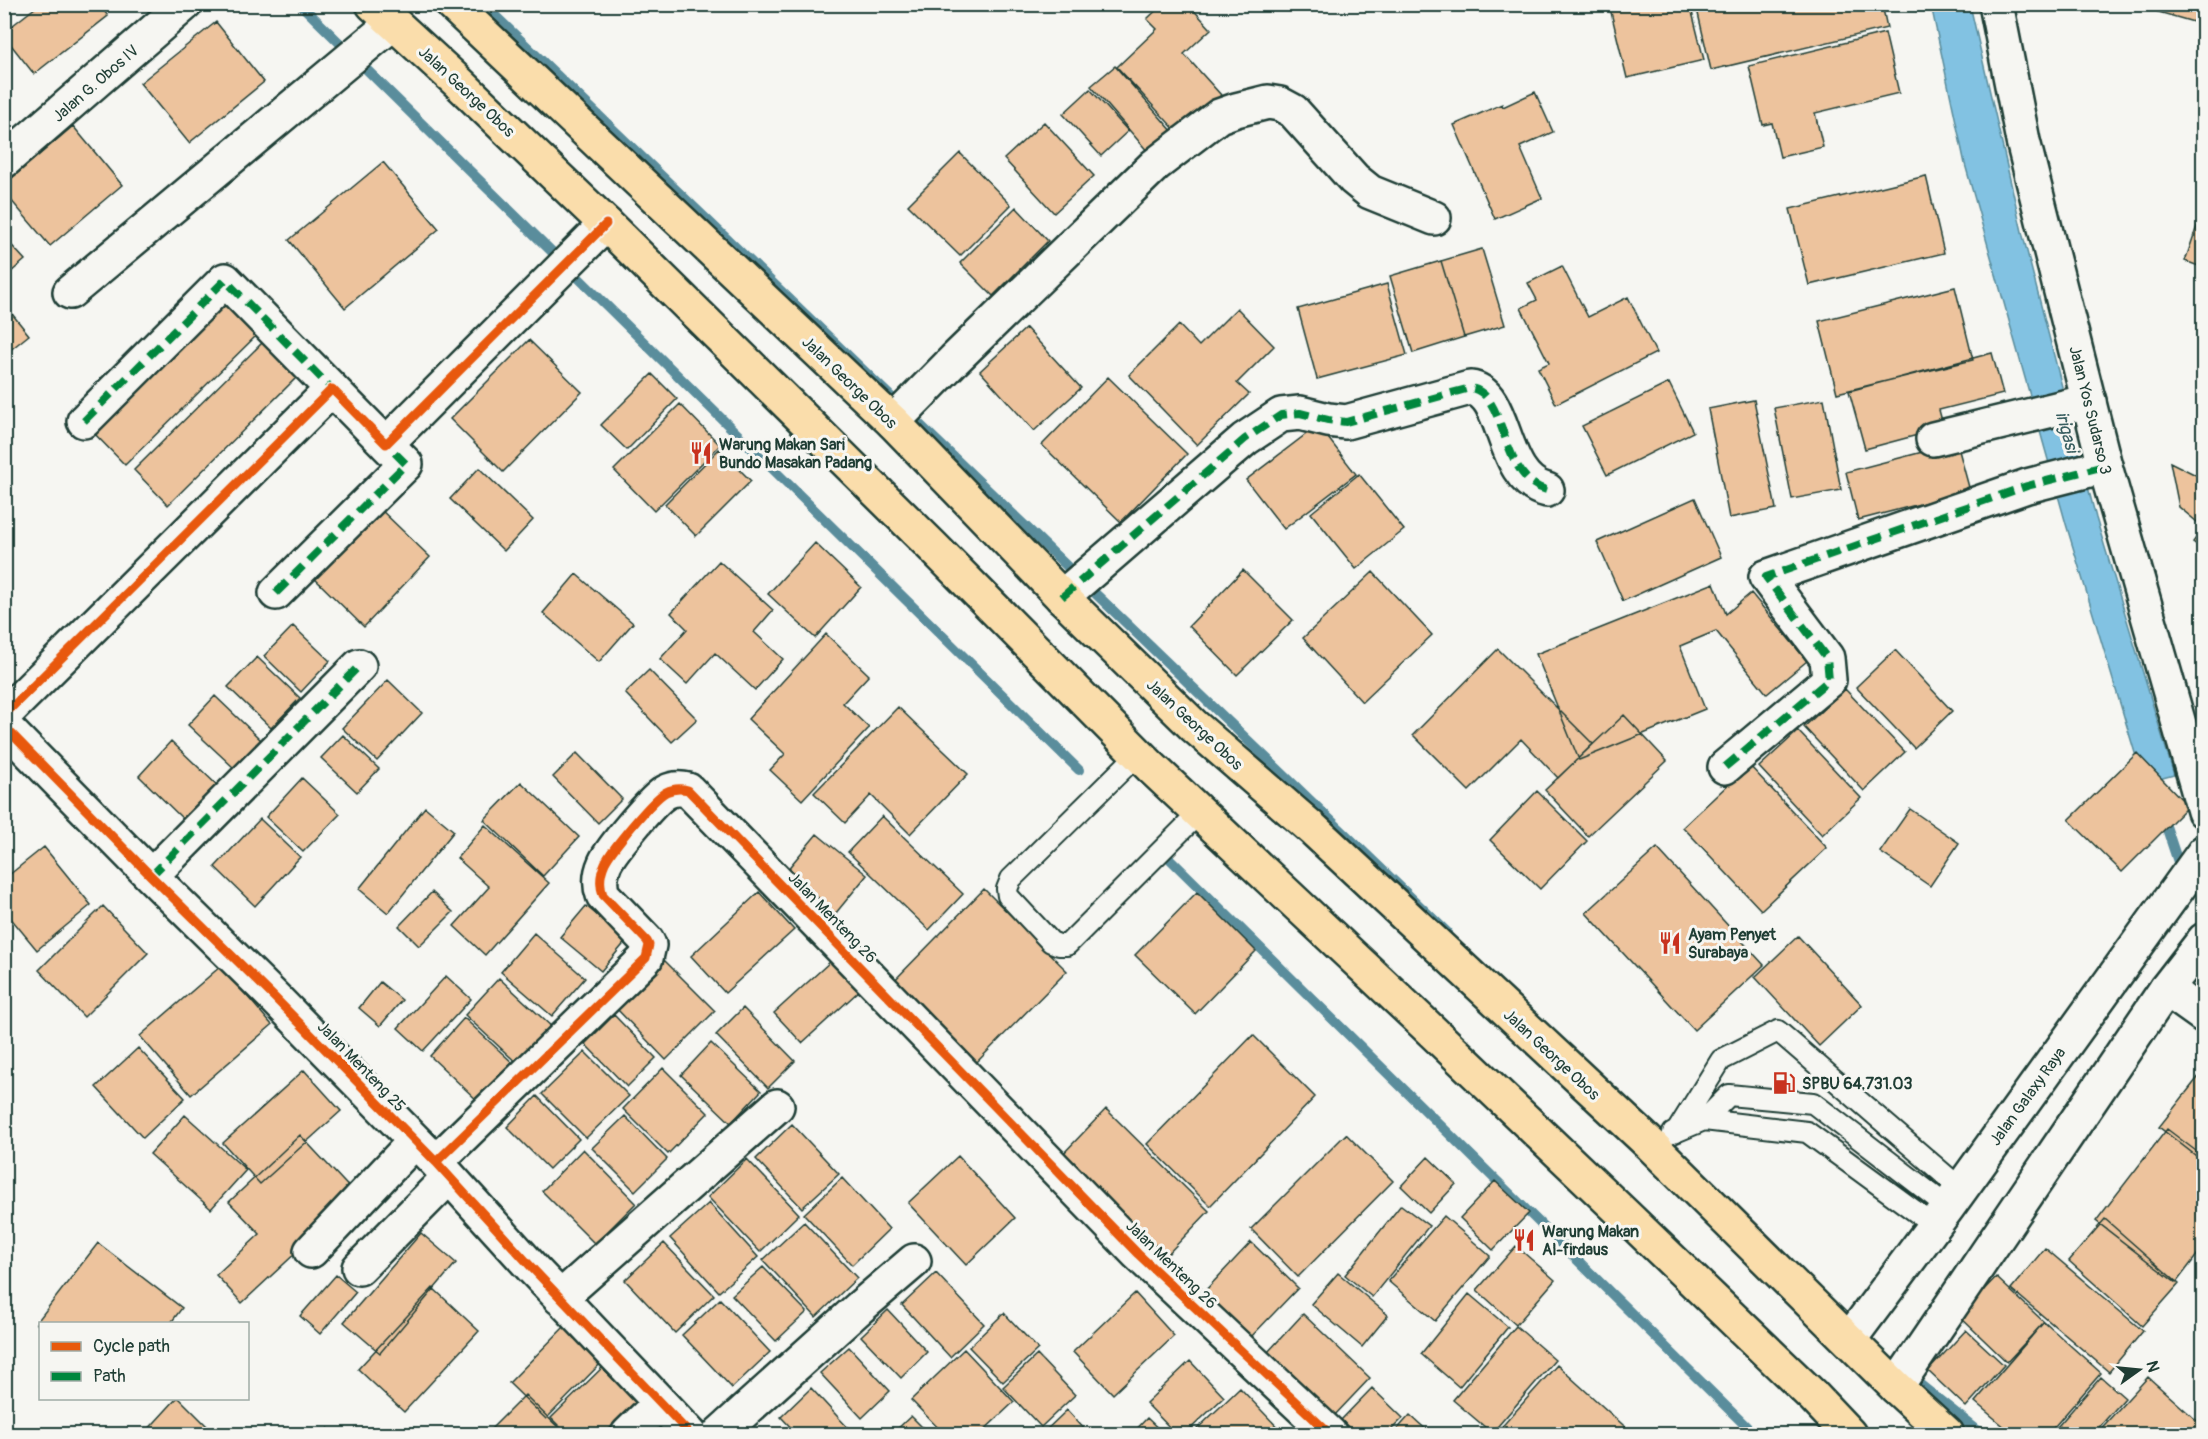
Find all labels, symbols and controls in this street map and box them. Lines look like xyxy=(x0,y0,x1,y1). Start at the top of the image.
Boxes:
street label: Jalan G. Obos IV xyxy=(49,41,143,127)
street label: Jalan George Obos xyxy=(414,42,519,141)
street label: Jalan George Obos xyxy=(798,332,901,433)
street label: Jalan Yos Sudarso 3 xyxy=(2064,344,2116,477)
water label: irigasi xyxy=(2050,409,2084,458)
place label: Warung Makan Sari Bundo Masakan Padang xyxy=(719,435,872,473)
restaurant icon: Warung Makan Sari Bundo Masakan Padang xyxy=(688,440,714,466)
street label: Jalan George Obos xyxy=(1142,675,1247,774)
street label: Jalan Menteng 26 xyxy=(784,868,881,968)
place label: Ayam Penyet Surabaya xyxy=(1688,925,1776,963)
restaurant icon: Ayam Penyet Surabaya xyxy=(1657,930,1683,956)
street label: Jalan George Obos xyxy=(1499,1005,1604,1104)
street label: Jalan Menteng 25 xyxy=(313,1017,410,1116)
street label: Jalan Galaxy Raya xyxy=(1985,1043,2070,1150)
fuel station icon: SPBU 64.731.03 xyxy=(1771,1070,1797,1096)
place label: SPBU 64.731.03 xyxy=(1802,1074,1912,1094)
street label: Jalan Menteng 26 xyxy=(1121,1216,1221,1313)
place label: Warung Makan Al-firdaus xyxy=(1542,1222,1639,1260)
restaurant icon: Warung Makan Al-firdaus xyxy=(1511,1227,1537,1253)
legend xyxy=(39,1322,249,1400)
text: Cycle path xyxy=(93,1335,170,1358)
north arrow xyxy=(2109,1340,2169,1400)
text: N xyxy=(2141,1359,2164,1374)
text: Path xyxy=(93,1365,126,1388)

